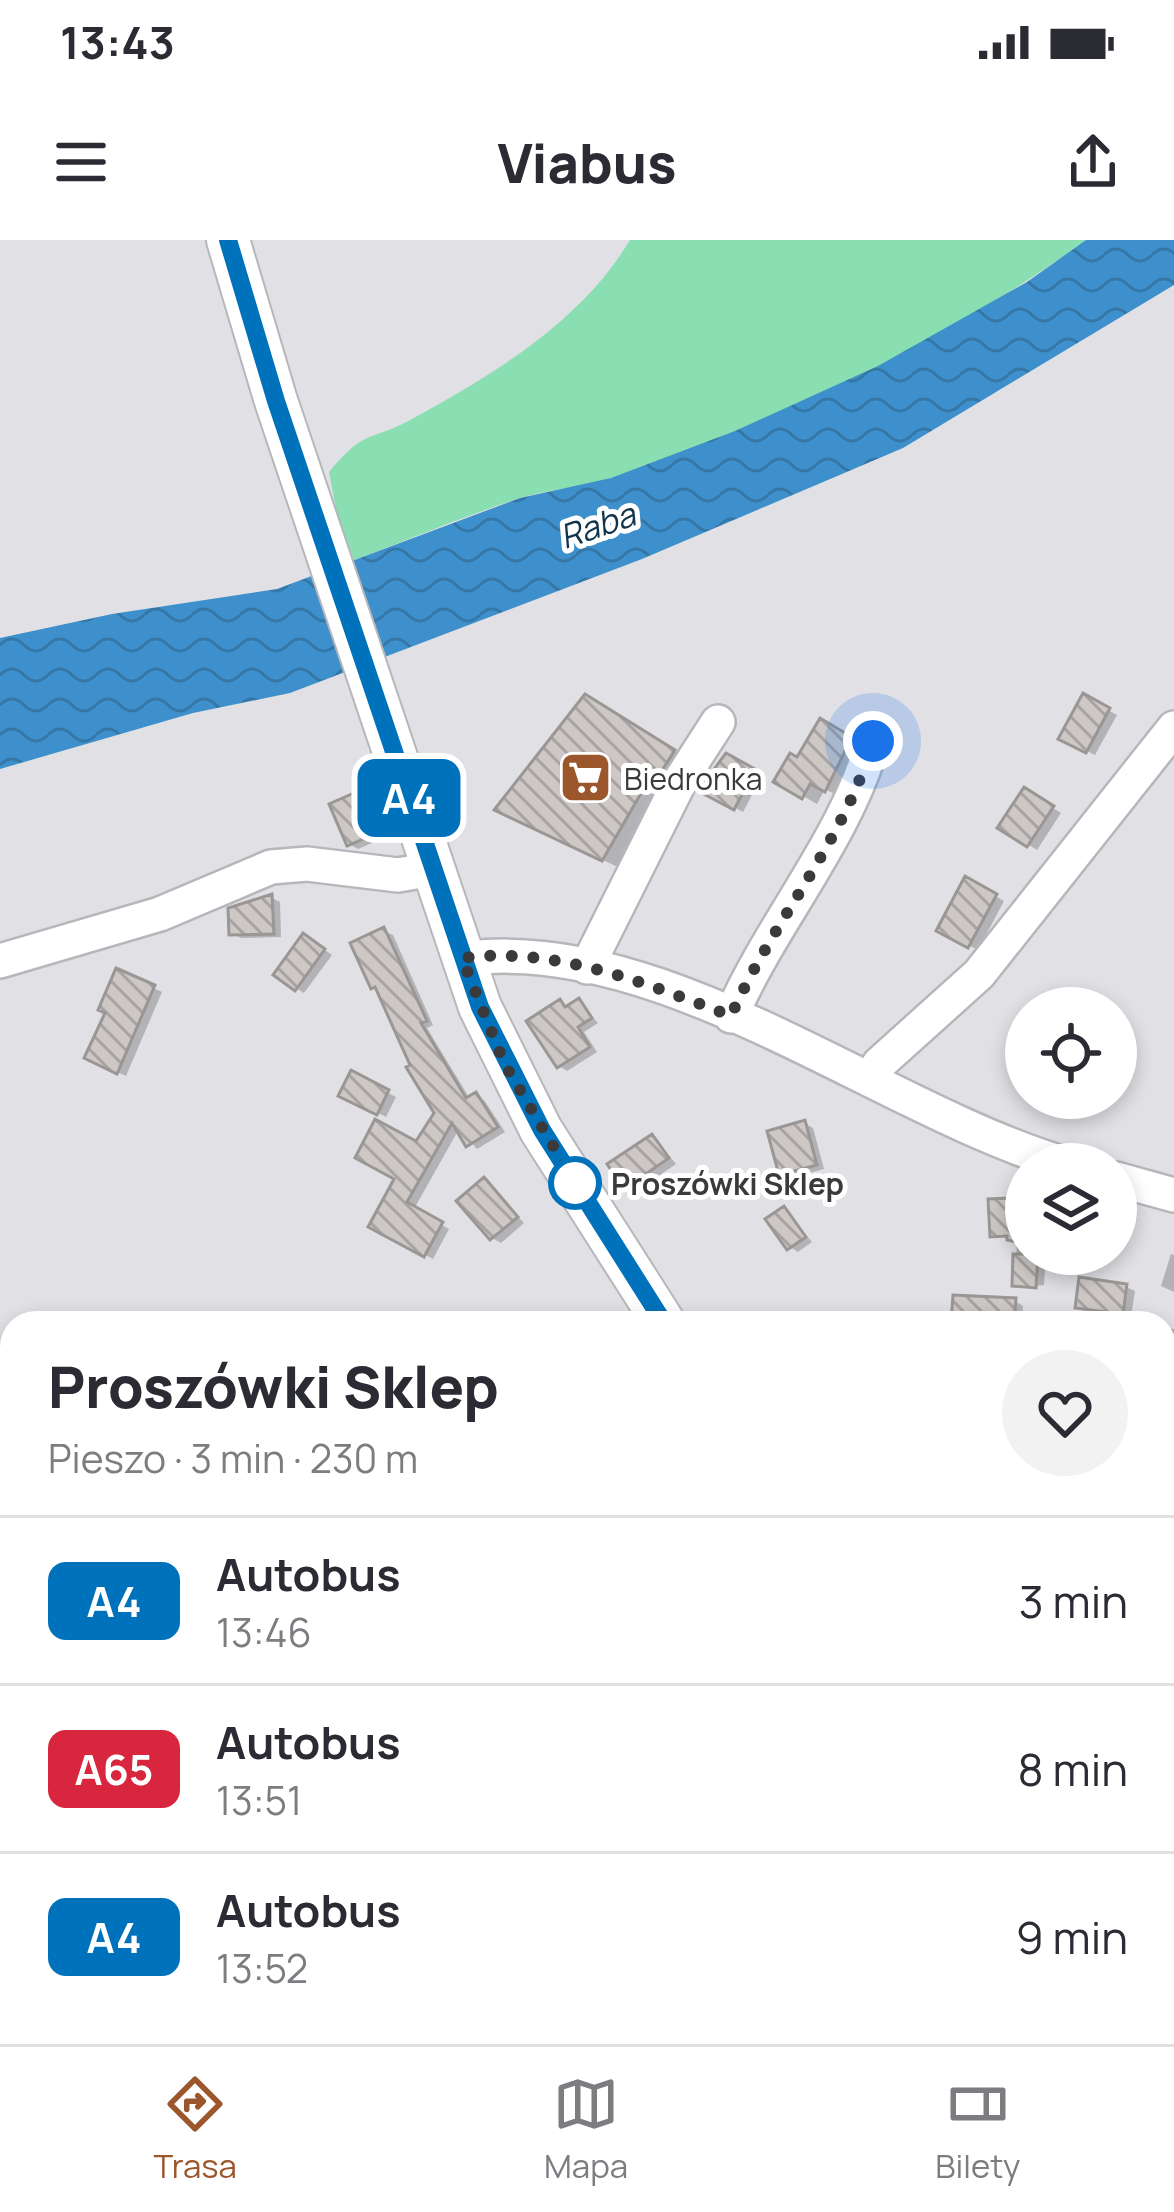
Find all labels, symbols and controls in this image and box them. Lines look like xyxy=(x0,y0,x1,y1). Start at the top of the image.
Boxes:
text: 13:43 xyxy=(60,11,175,73)
text: Viabus xyxy=(497,125,677,199)
icon: menu xyxy=(48,129,114,195)
icon: share xyxy=(1060,129,1126,195)
water label: Raba xyxy=(553,491,642,559)
your location xyxy=(843,711,903,771)
supermarket icon: Biedronka xyxy=(557,750,613,806)
place label: Biedronka xyxy=(624,758,762,799)
line badge: A4 xyxy=(355,759,463,837)
text: A4 xyxy=(381,769,437,827)
map controls xyxy=(1005,987,1137,1275)
button: locate xyxy=(1005,987,1137,1119)
button: layers xyxy=(1005,1143,1137,1275)
marker: Proszówki Sklep xyxy=(550,1158,600,1208)
place label: Proszówki Sklep xyxy=(611,1163,844,1204)
text: Proszówki Sklep xyxy=(48,1347,499,1425)
button: heart xyxy=(1002,1350,1128,1476)
text: Pieszo · 3 min · 230 m xyxy=(48,1431,418,1485)
text: Autobus xyxy=(216,1543,401,1605)
text: 3 min xyxy=(1019,1570,1128,1632)
text: A4 xyxy=(86,1572,142,1630)
text: 13:46 xyxy=(216,1605,312,1659)
text: Autobus xyxy=(216,1711,401,1773)
text: 8 min xyxy=(1017,1738,1128,1800)
text: A65 xyxy=(75,1740,153,1798)
text: 13:51 xyxy=(216,1773,302,1827)
text: Autobus xyxy=(216,1879,401,1941)
text: 9 min xyxy=(1016,1906,1128,1968)
text: A4 xyxy=(86,1908,142,1966)
text: 13:52 xyxy=(216,1941,308,1995)
tab: Trasa xyxy=(154,2071,237,2188)
tab: Mapa xyxy=(544,2071,628,2188)
tab: Bilety xyxy=(935,2071,1020,2188)

